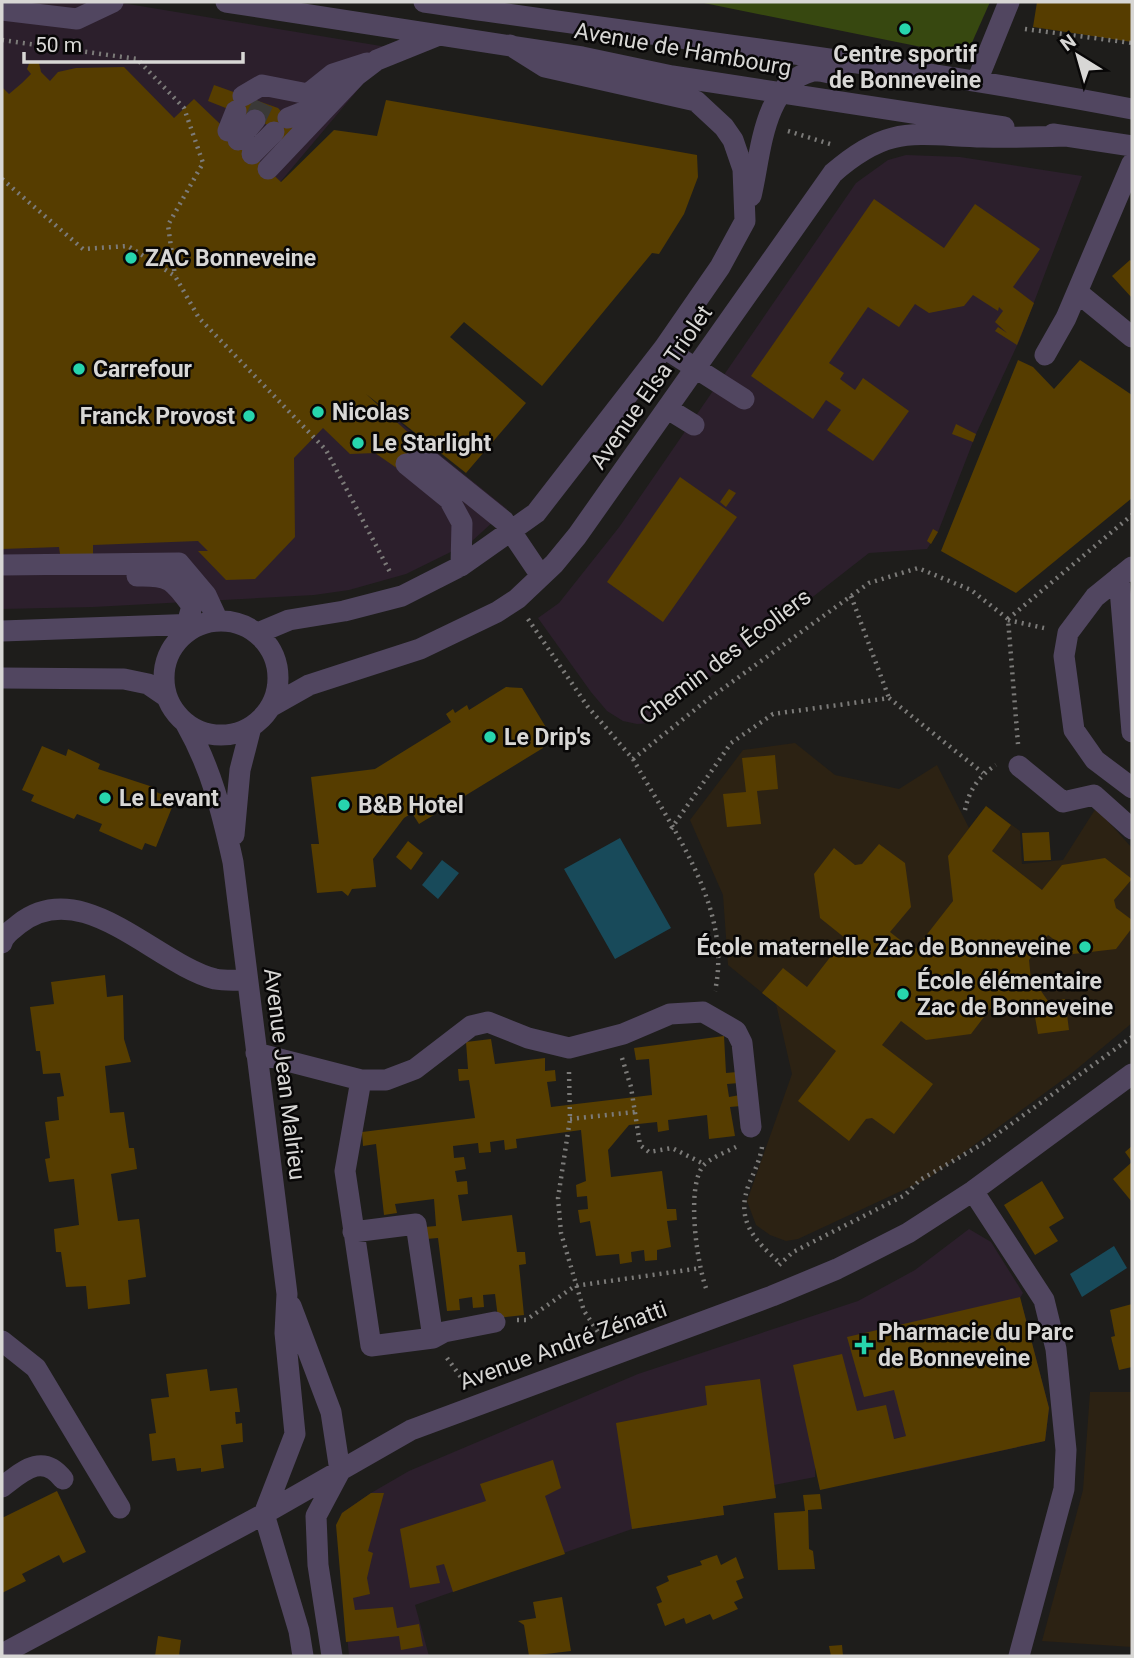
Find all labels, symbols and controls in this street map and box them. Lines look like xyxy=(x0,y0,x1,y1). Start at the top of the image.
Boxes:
street label: Avenue de Hambourg xyxy=(572,17,794,82)
scale bar xyxy=(24,21,243,65)
marker: Centre sportif de Bonneveine xyxy=(897,21,913,37)
north arrow xyxy=(1043,21,1113,91)
text: N xyxy=(1056,30,1080,56)
text: 50 m xyxy=(35,33,82,57)
place label: Centre sportif de Bonneveine xyxy=(829,41,981,94)
place label: ZAC Bonneveine xyxy=(145,245,316,272)
marker: ZAC Bonneveine xyxy=(123,250,139,266)
street label: Avenue Elsa Triolet xyxy=(585,300,718,474)
place label: Carrefour xyxy=(93,356,193,383)
marker: Carrefour xyxy=(71,361,87,377)
place label: Nicolas xyxy=(332,399,410,426)
place label: Franck Provost xyxy=(80,403,235,430)
marker: Nicolas xyxy=(310,404,326,420)
marker: Franck Provost xyxy=(241,408,257,424)
place label: Le Starlight xyxy=(372,430,491,457)
marker: Le Starlight xyxy=(350,435,366,451)
street label: Chemin des Écoliers xyxy=(634,582,816,730)
place label: Le Drip's xyxy=(504,724,591,751)
marker: Le Drip's xyxy=(482,729,498,745)
place label: Le Levant xyxy=(119,785,219,812)
marker: Le Levant xyxy=(97,790,113,806)
place label: B&B Hotel xyxy=(358,792,464,819)
marker: B&B Hotel xyxy=(336,797,352,813)
place label: École maternelle Zac de Bonneveine xyxy=(697,933,1071,961)
marker: École maternelle Zac de Bonneveine xyxy=(1077,939,1093,955)
street label: Avenue Jean Malrieu xyxy=(258,967,311,1181)
place label: École élémentaire Zac de Bonneveine xyxy=(917,967,1113,1021)
marker: École élémentaire Zac de Bonneveine xyxy=(895,986,911,1002)
street label: Avenue André Zénatti xyxy=(456,1295,671,1396)
place label: Pharmacie du Parc de Bonneveine xyxy=(878,1319,1074,1372)
marker: Pharmacie du Parc de Bonneveine xyxy=(856,1337,872,1353)

